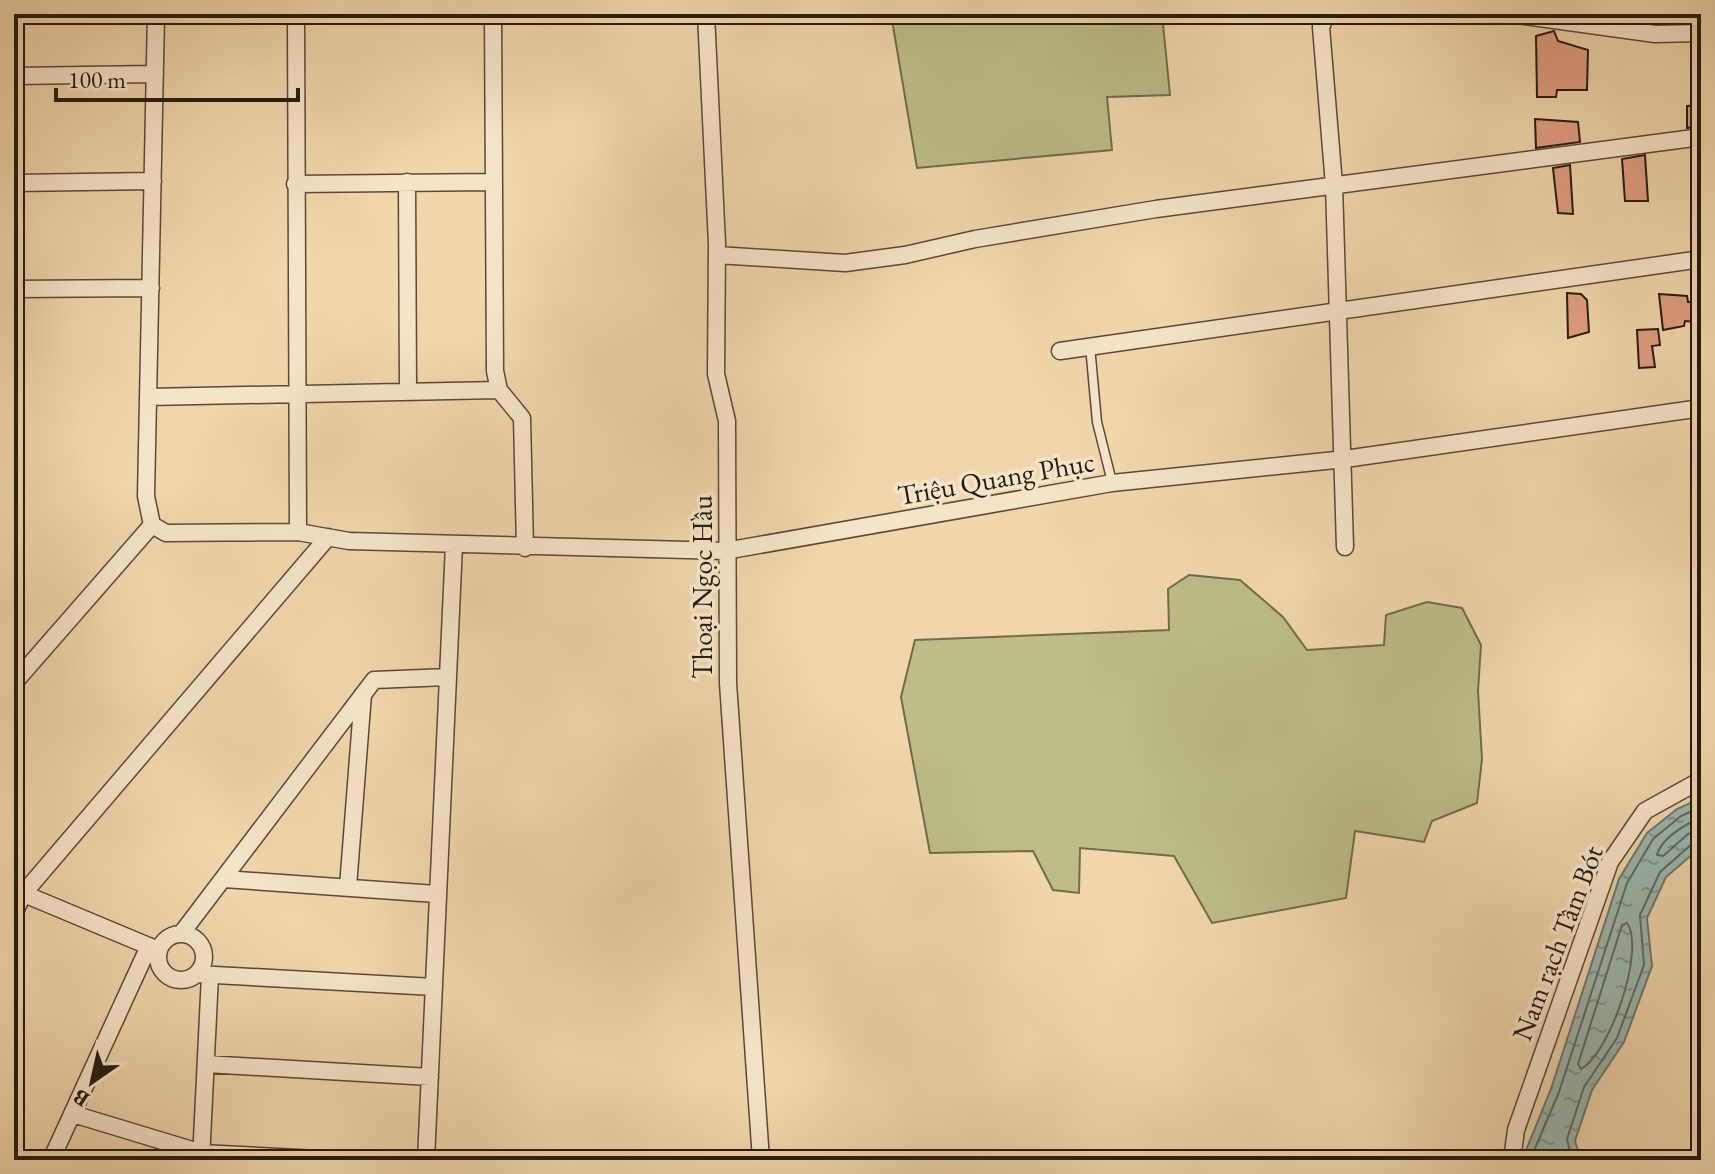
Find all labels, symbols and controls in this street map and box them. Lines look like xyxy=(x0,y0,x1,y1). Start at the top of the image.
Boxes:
scale bar xyxy=(56,52,298,102)
text: 100 m xyxy=(68,64,126,95)
street label: Triệu Quang Phục xyxy=(895,443,1097,513)
street label: Thoại Ngọc Hầu xyxy=(684,495,720,679)
street label: Nam rạch Tầm Bót xyxy=(1503,840,1611,1046)
north arrow xyxy=(52,1042,132,1122)
text: B xyxy=(67,1082,95,1114)

